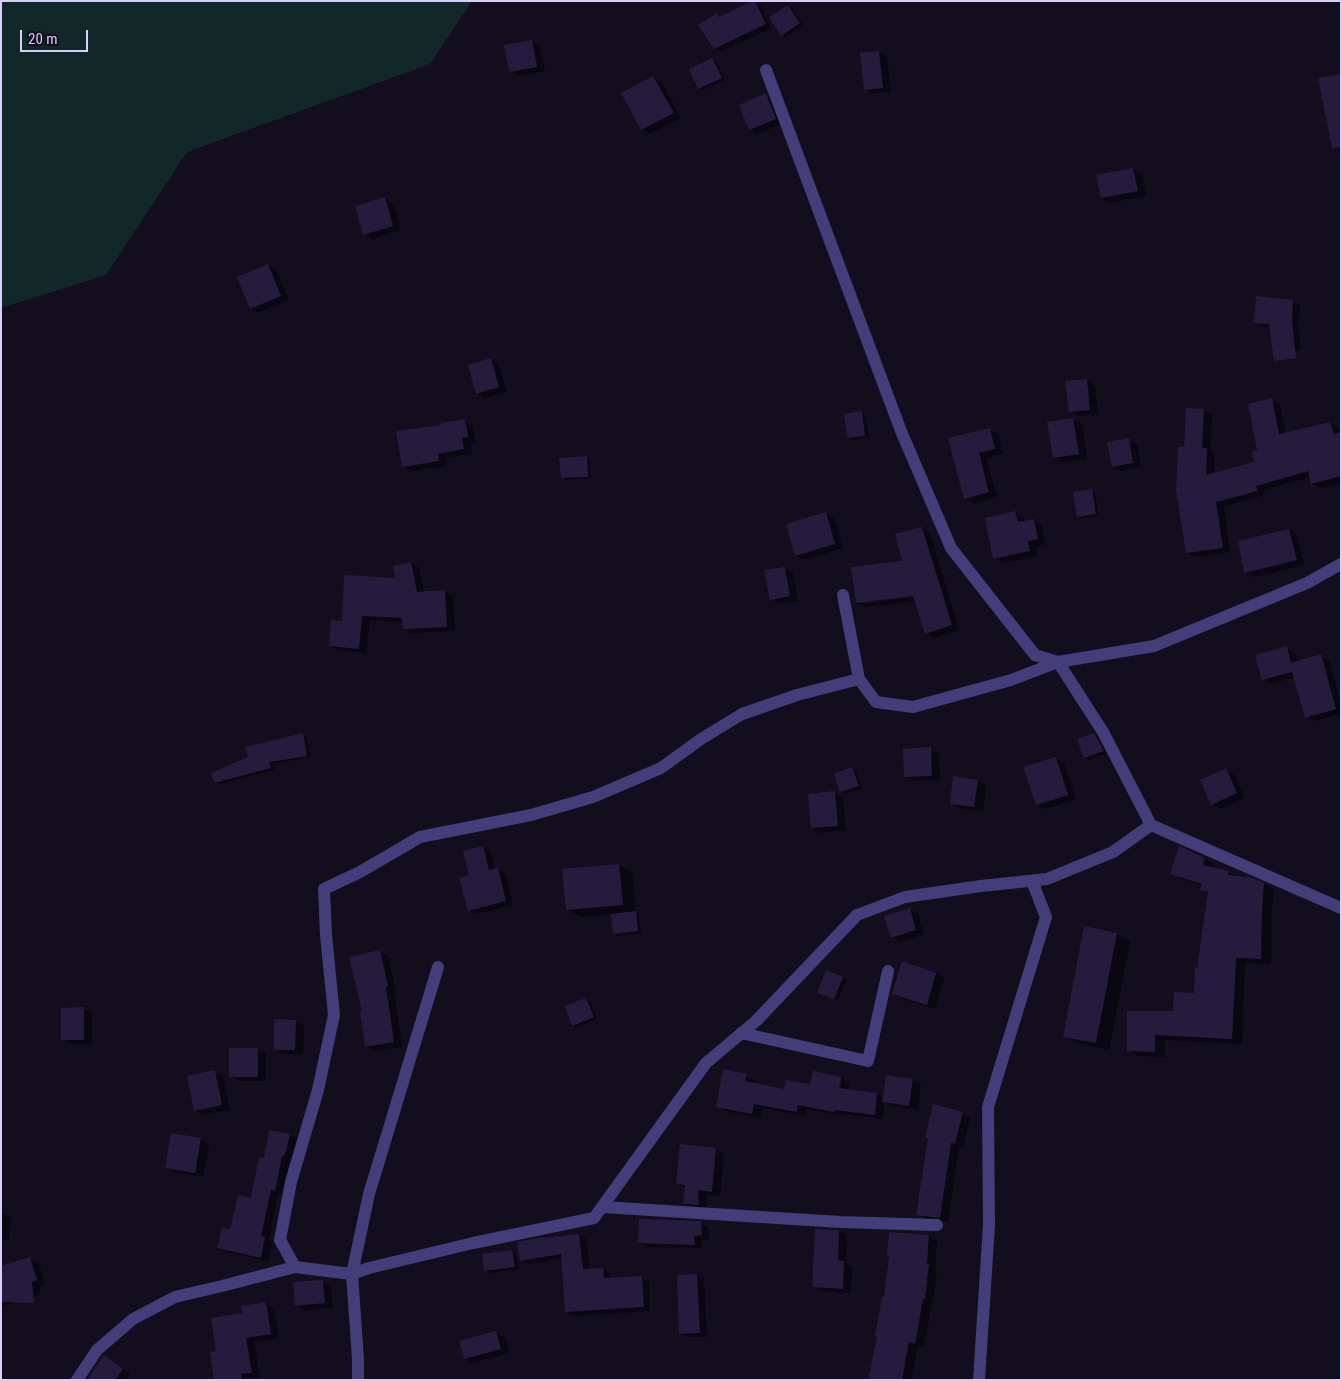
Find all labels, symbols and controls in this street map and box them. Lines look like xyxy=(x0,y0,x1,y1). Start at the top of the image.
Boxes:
scale bar xyxy=(22,20,90,52)
text: 20 m xyxy=(28,30,58,48)

